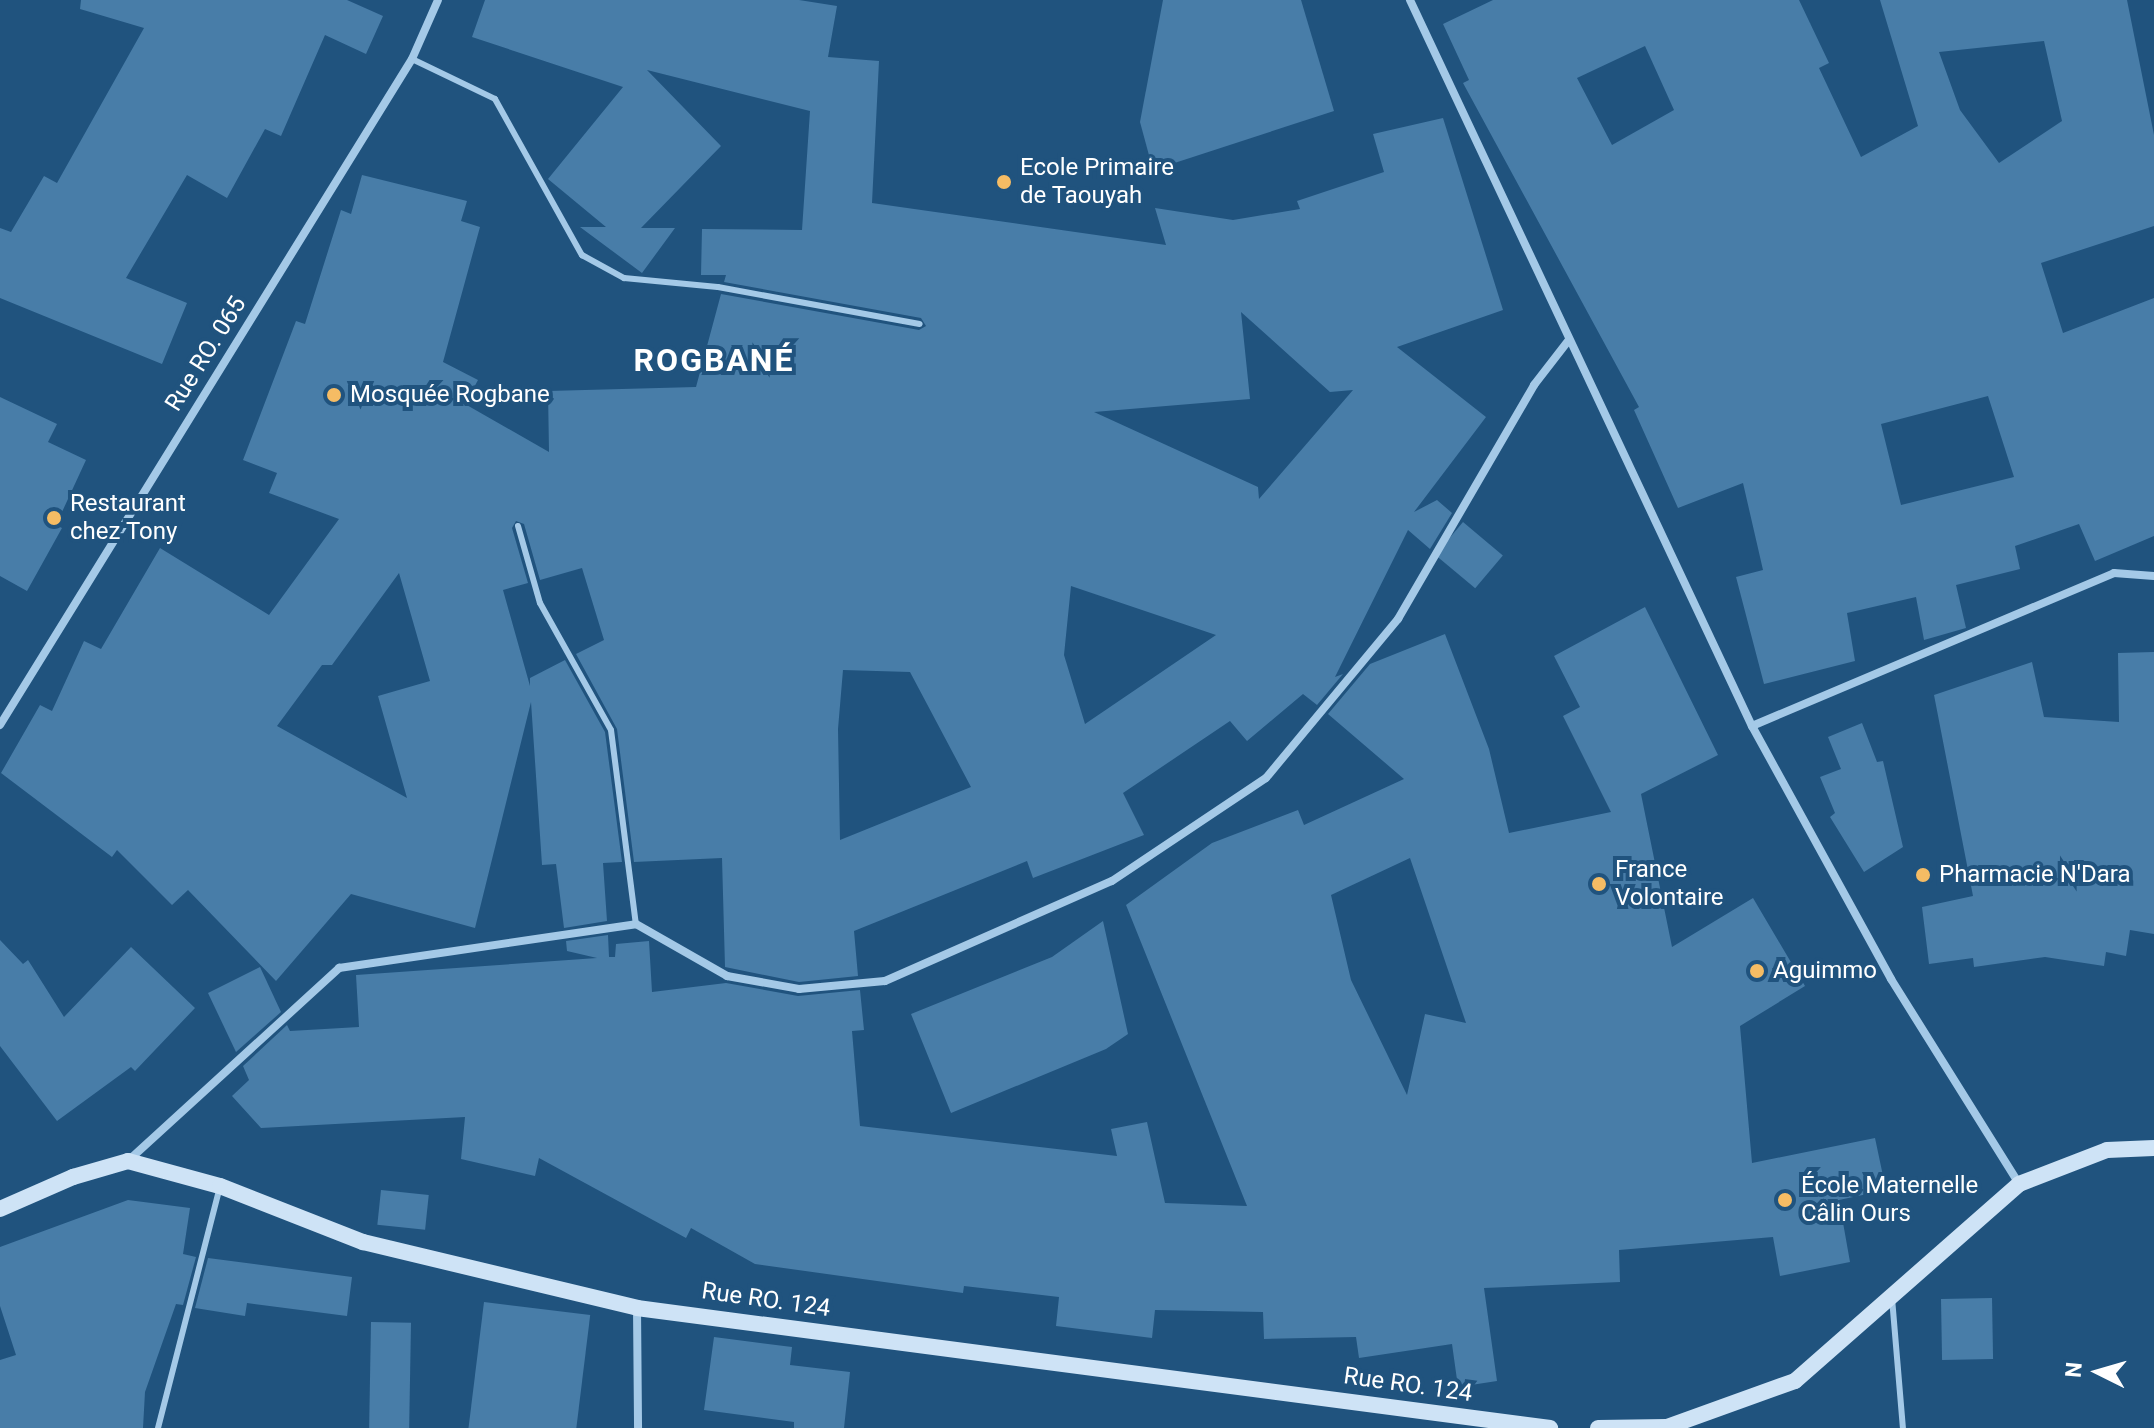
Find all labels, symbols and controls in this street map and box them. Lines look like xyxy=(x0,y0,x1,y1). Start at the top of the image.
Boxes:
place label: Ecole Primaire de Taouyah xyxy=(1020,154,1174,210)
marker: Ecole Primaire de Taouyah xyxy=(995,173,1013,191)
street label: Rue RO. 065 xyxy=(159,291,253,417)
district label: ROGBANÉ xyxy=(634,341,794,379)
place label: Mosquée Rogbane xyxy=(350,381,550,409)
marker: Mosquée Rogbane xyxy=(325,386,343,404)
place label: Restaurant chez Tony xyxy=(70,490,186,546)
marker: Restaurant chez Tony xyxy=(45,509,63,527)
place label: France Volontaire xyxy=(1615,856,1724,912)
place label: Pharmacie N'Dara xyxy=(1939,861,2131,889)
marker: Pharmacie N'Dara xyxy=(1914,866,1932,884)
marker: France Volontaire xyxy=(1590,875,1608,893)
place label: Aguimmo xyxy=(1773,957,1877,985)
marker: Aguimmo xyxy=(1748,962,1766,980)
place label: École Maternelle Câlin Ours xyxy=(1801,1172,1978,1228)
marker: École Maternelle Câlin Ours xyxy=(1776,1191,1794,1209)
street label: Rue RO. 124 xyxy=(700,1277,832,1323)
north arrow xyxy=(2058,1332,2138,1412)
text: N xyxy=(2060,1361,2087,1379)
street label: Rue RO. 124 xyxy=(1342,1362,1474,1408)

